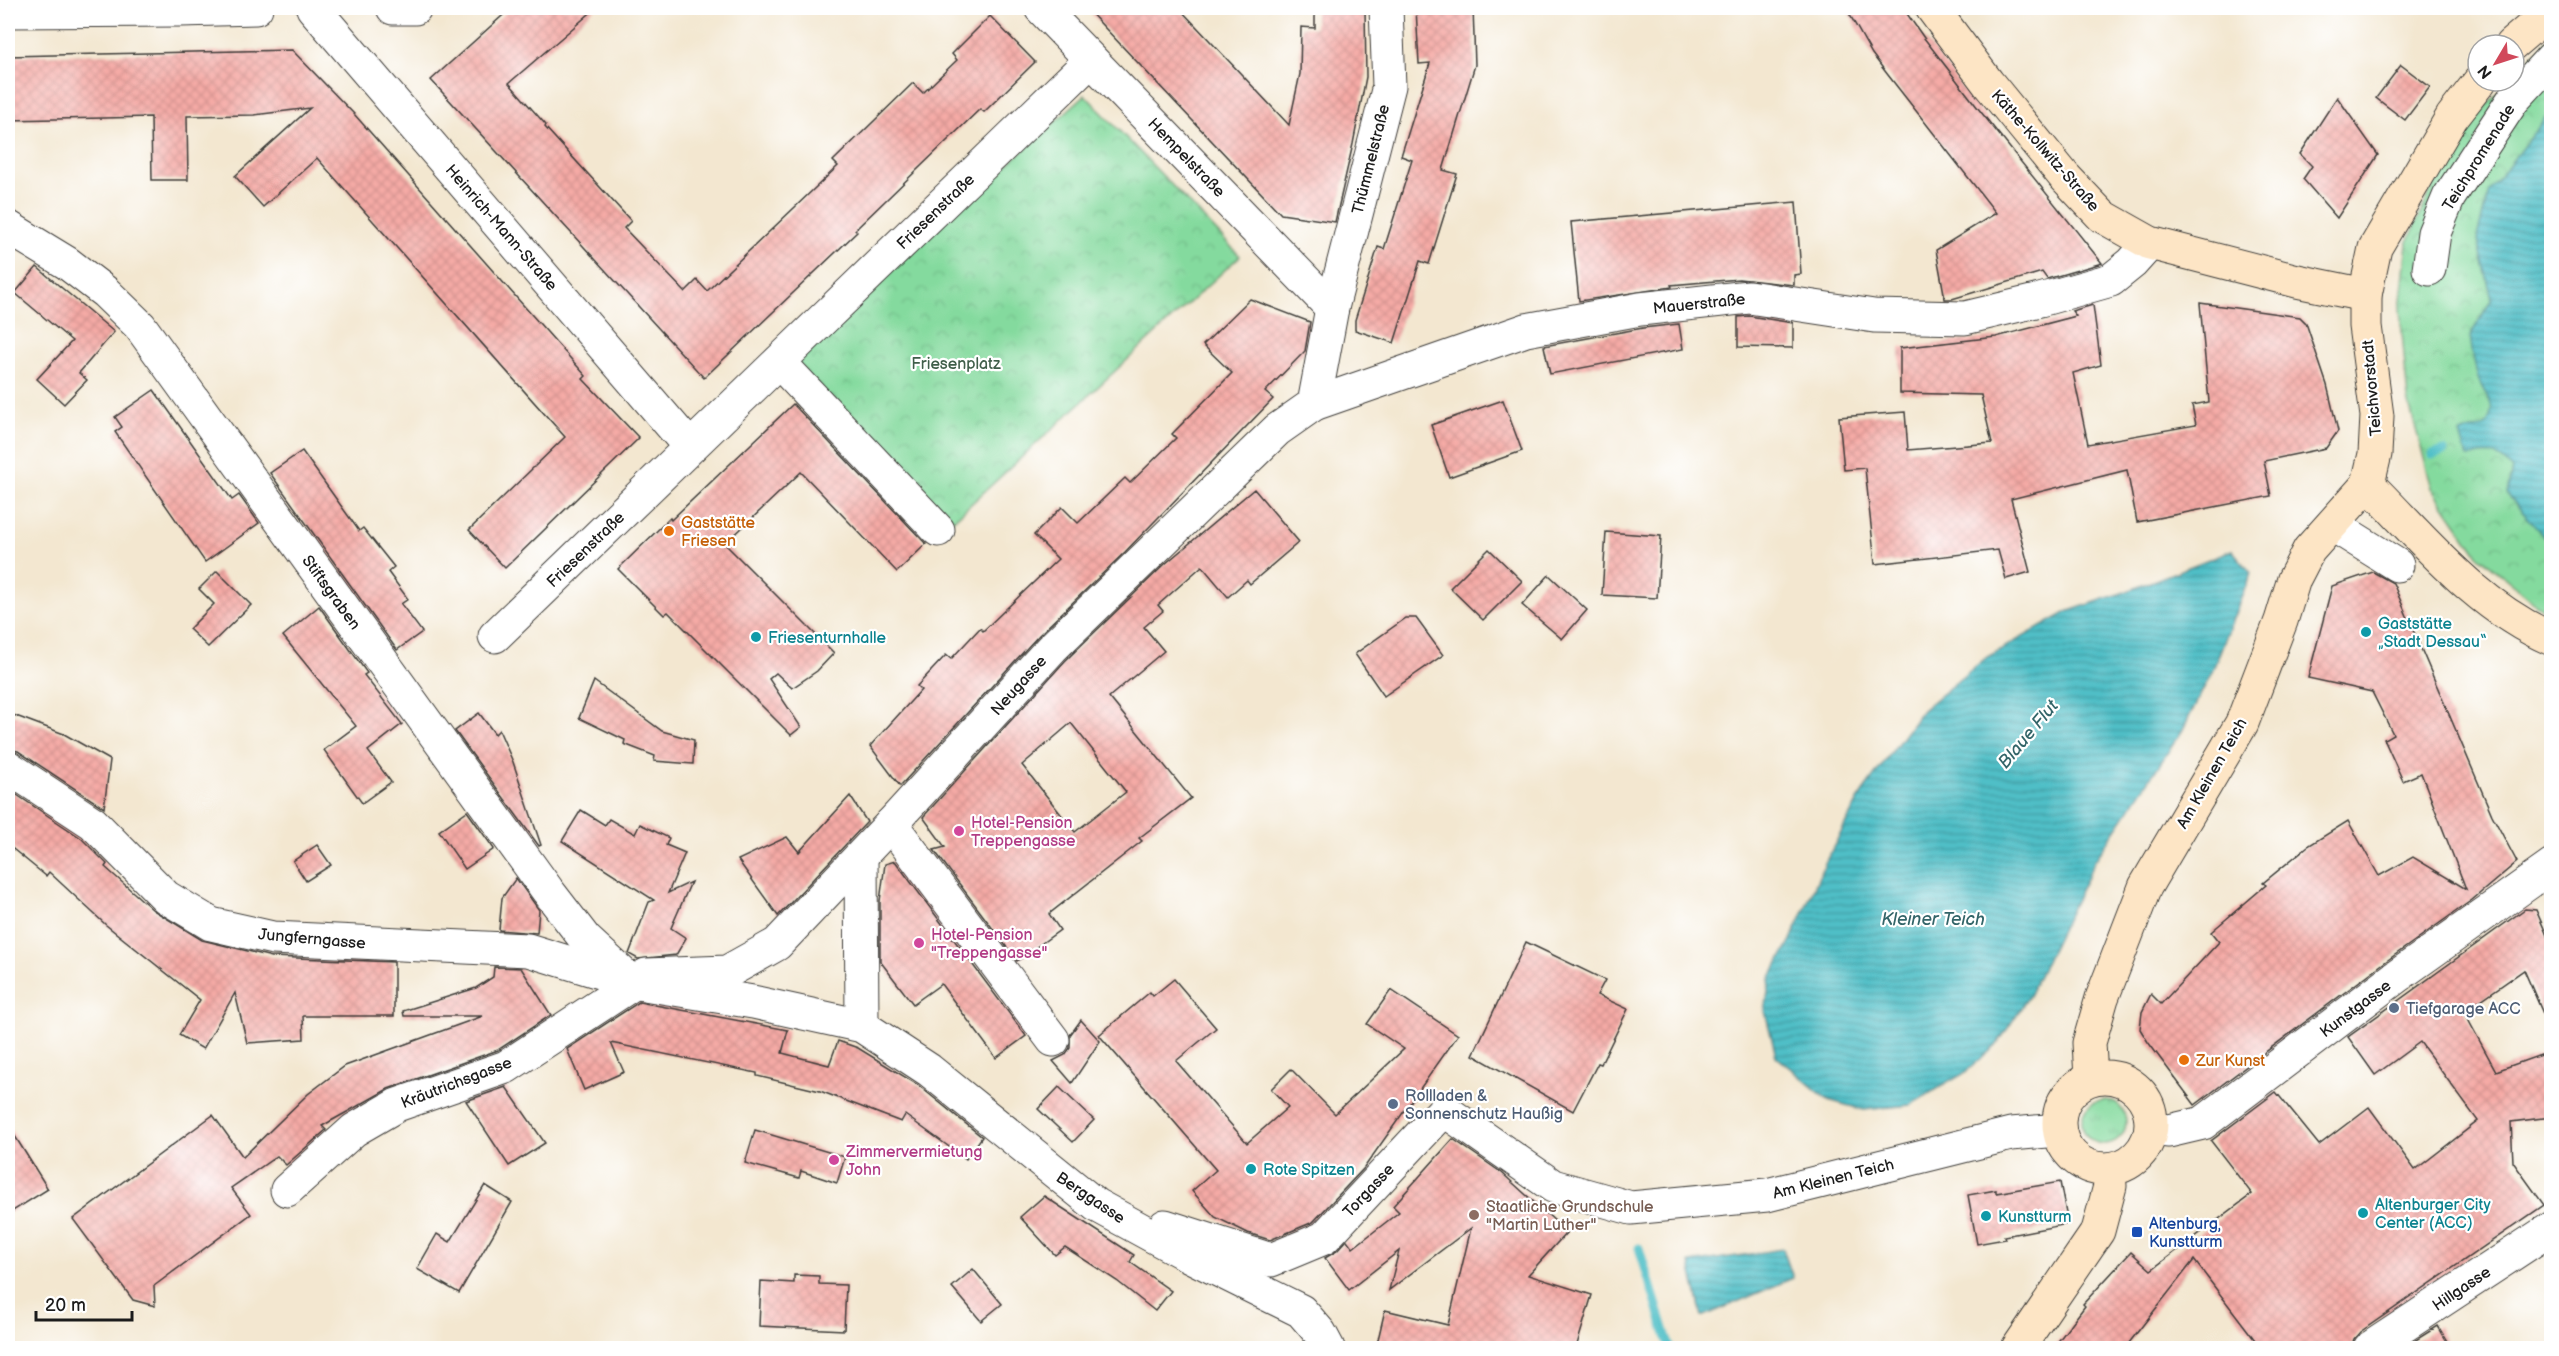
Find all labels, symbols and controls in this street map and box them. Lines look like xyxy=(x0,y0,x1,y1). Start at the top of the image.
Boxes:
north arrow xyxy=(2466,33,2526,93)
text: N xyxy=(2474,61,2497,82)
street label: Käthe-Kollwitz-Straße xyxy=(1987,86,2103,216)
street label: Teichpromenade xyxy=(2439,101,2520,214)
street label: Thümmelstraße xyxy=(1349,102,1394,216)
street label: Hempelstraße xyxy=(1143,115,1229,202)
street label: Heinrich-Mann-Straße xyxy=(441,161,561,295)
street label: Friesenstraße xyxy=(893,170,979,254)
street label: Mauerstraße xyxy=(1652,290,1747,319)
street label: Teichvorstadt xyxy=(2359,339,2386,437)
park label: Friesenplatz xyxy=(911,355,1001,374)
street label: Friesenstraße xyxy=(543,508,629,592)
place label: Gaststätte Friesen xyxy=(681,514,755,551)
marker: Gaststätte Friesen xyxy=(662,524,676,538)
street label: Stiftsgraben xyxy=(297,552,364,634)
place label: Gaststätte „Stadt Dessau“ xyxy=(2378,615,2487,652)
marker: Gaststätte „Stadt Dessau“ xyxy=(2359,625,2373,639)
place label: Friesenturnhalle xyxy=(768,629,886,648)
marker: Friesenturnhalle xyxy=(749,630,763,644)
street label: Neugasse xyxy=(987,652,1051,720)
water label: Blaue Flut xyxy=(1994,696,2063,773)
street label: Am Kleinen Teich xyxy=(2173,715,2252,832)
place label: Hotel-Pension Treppengasse xyxy=(971,814,1076,851)
marker: Hotel-Pension Treppengasse xyxy=(952,824,966,838)
water label: Kleiner Teich xyxy=(1881,909,1985,930)
street label: Jungferngasse xyxy=(257,925,367,954)
place label: Hotel-Pension "Treppengasse" xyxy=(931,926,1047,963)
marker: Hotel-Pension "Treppengasse" xyxy=(912,936,926,950)
street label: Kunstgasse xyxy=(2317,976,2396,1042)
place label: Tiefgarage ACC xyxy=(2406,1000,2521,1019)
marker: Tiefgarage ACC xyxy=(2387,1001,2401,1015)
place label: Zur Kunst xyxy=(2195,1052,2265,1071)
street label: Kräutrichsgasse xyxy=(398,1053,515,1113)
marker: Zur Kunst xyxy=(2177,1053,2191,1067)
place label: Rollladen & Sonnenschutz Haußig xyxy=(1405,1087,1563,1124)
marker: Rollladen & Sonnenschutz Haußig xyxy=(1386,1097,1400,1111)
place label: Zimmervermietung John xyxy=(845,1143,983,1180)
marker: Zimmervermietung John xyxy=(827,1153,841,1167)
street label: Am Kleinen Teich xyxy=(1771,1155,1896,1204)
street label: Torgasse xyxy=(1340,1160,1399,1222)
place label: Rote Spitzen xyxy=(1263,1161,1355,1180)
marker: Rote Spitzen xyxy=(1244,1162,1258,1176)
street label: Berggasse xyxy=(1052,1168,1129,1228)
place label: Altenburger City Center (ACC) xyxy=(2375,1196,2492,1233)
place label: Staatliche Grundschule "Martin Luther" xyxy=(1486,1198,1654,1235)
marker: Altenburger City Center (ACC) xyxy=(2356,1206,2370,1220)
marker: Staatliche Grundschule "Martin Luther" xyxy=(1467,1208,1481,1222)
place label: Kunstturm xyxy=(1998,1208,2072,1227)
marker: Kunstturm xyxy=(1979,1209,1993,1223)
place label: Altenburg, Kunstturm xyxy=(2149,1215,2223,1252)
marker: Altenburg, Kunstturm xyxy=(2130,1225,2144,1239)
street label: Hillgasse xyxy=(2429,1263,2495,1316)
scale bar xyxy=(36,1284,132,1322)
text: 20 m xyxy=(45,1295,86,1316)

